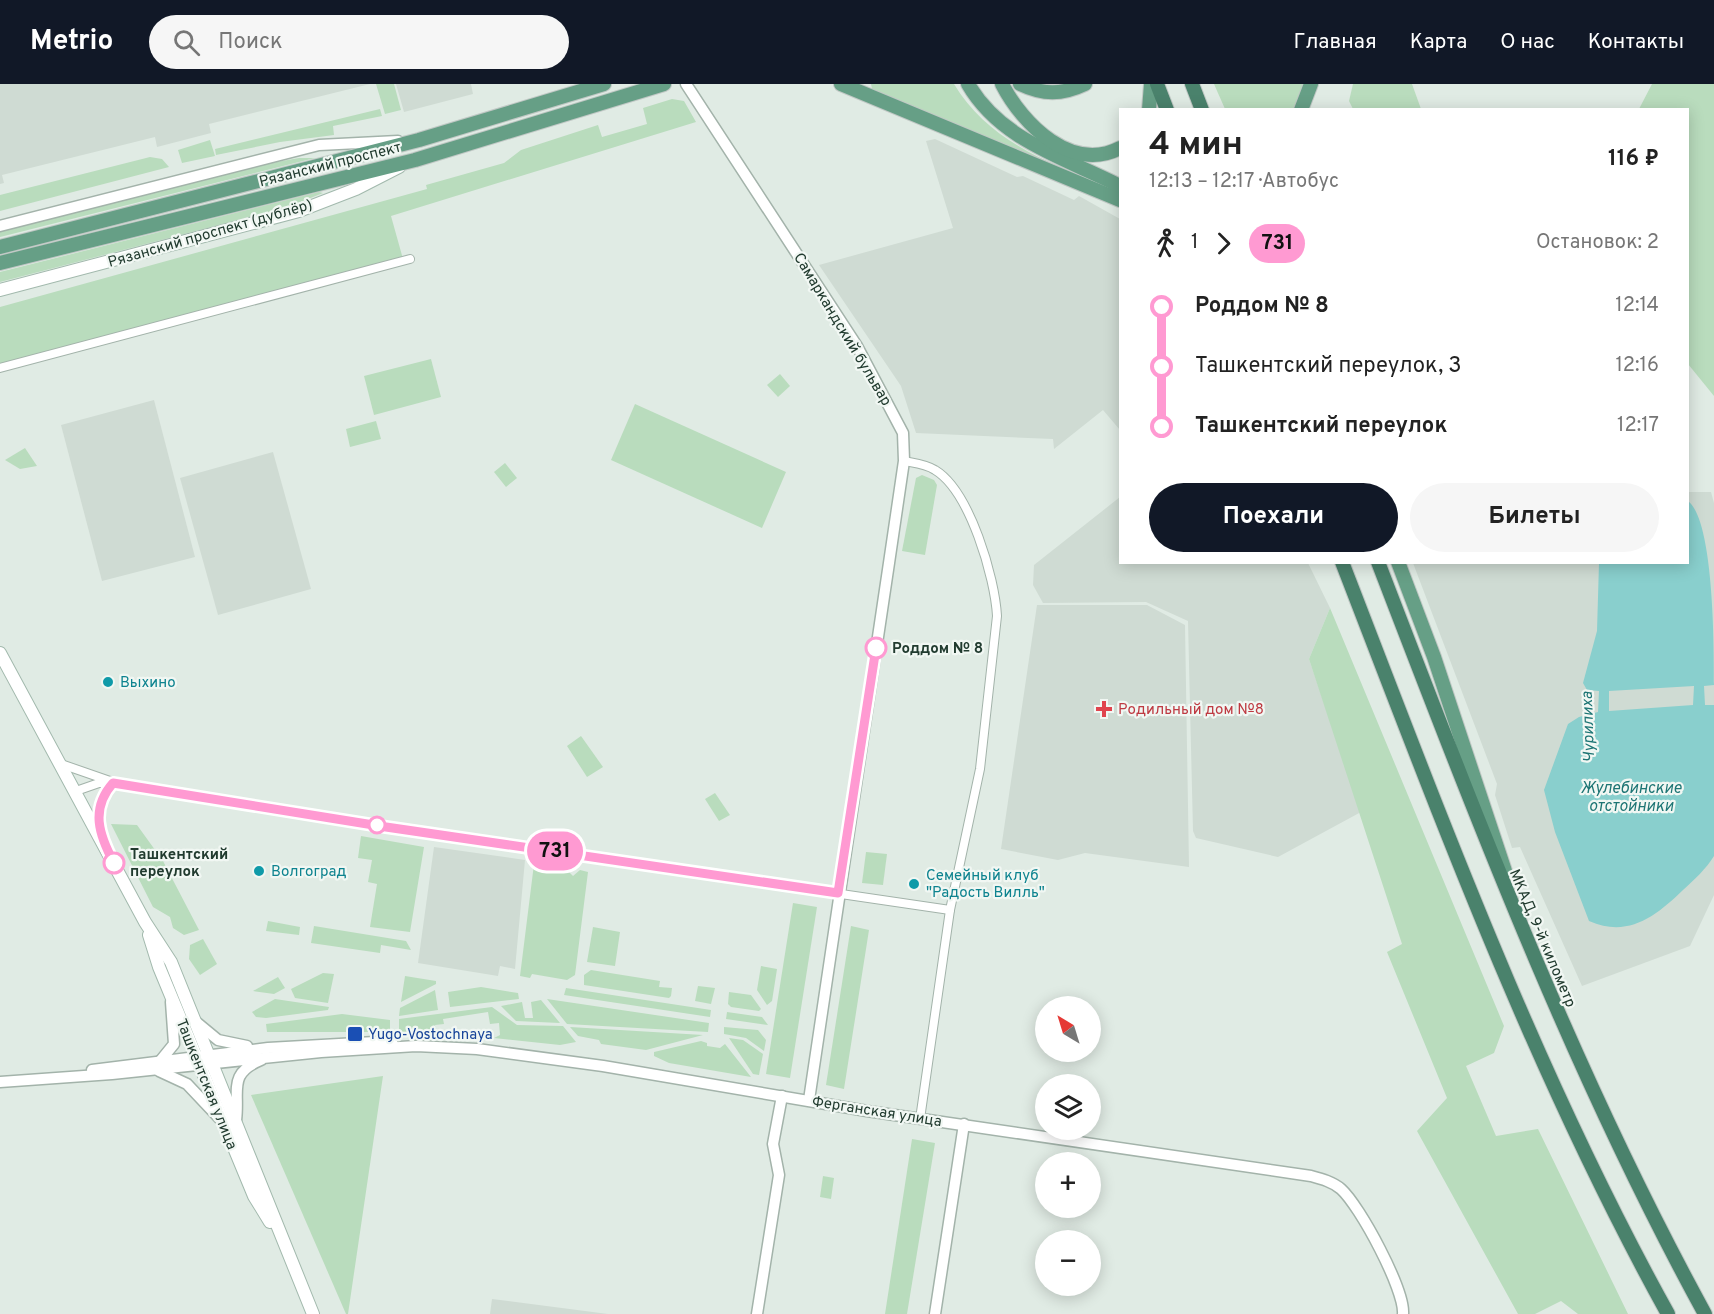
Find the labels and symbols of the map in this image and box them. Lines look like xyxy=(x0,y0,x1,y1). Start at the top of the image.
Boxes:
street label: Рязанский проспект xyxy=(257,139,404,192)
street label: Рязанский проспект (дублёр) xyxy=(106,196,315,273)
street label: Самаркандский бульвар xyxy=(788,250,895,410)
marker: Роддом № 8 xyxy=(865,637,887,659)
place label: Роддом № 8 xyxy=(892,640,983,659)
place label: Выхино xyxy=(120,674,176,693)
marker: Выхино xyxy=(101,675,115,689)
water label: Чурилиха xyxy=(1578,690,1600,763)
marker: Родильный дом №8 xyxy=(1095,700,1113,718)
place label: Родильный дом №8 xyxy=(1118,701,1264,720)
water label: Жулебинские отстойники xyxy=(1580,779,1682,817)
unlabelled marker xyxy=(368,816,386,834)
line badge: 731 xyxy=(520,832,590,870)
place label: Ташкентский переулок xyxy=(130,846,228,882)
marker: Ташкентский переулок xyxy=(103,852,125,874)
place label: Волгоград xyxy=(271,863,346,882)
marker: Волгоград xyxy=(252,864,266,878)
place label: Семейный клуб "Радость Вилль" xyxy=(926,867,1045,903)
street label: МКАД, 9-й километр xyxy=(1504,867,1579,1011)
marker: Семейный клуб "Радость Вилль" xyxy=(907,877,921,891)
north arrow xyxy=(1035,996,1101,1062)
street label: Ташкентская улица xyxy=(171,1016,241,1153)
marker: Yugo-Vostochnaya xyxy=(346,1025,364,1043)
place label: Yugo-Vostochnaya xyxy=(368,1026,493,1045)
street label: Ферганская улица xyxy=(811,1093,943,1132)

